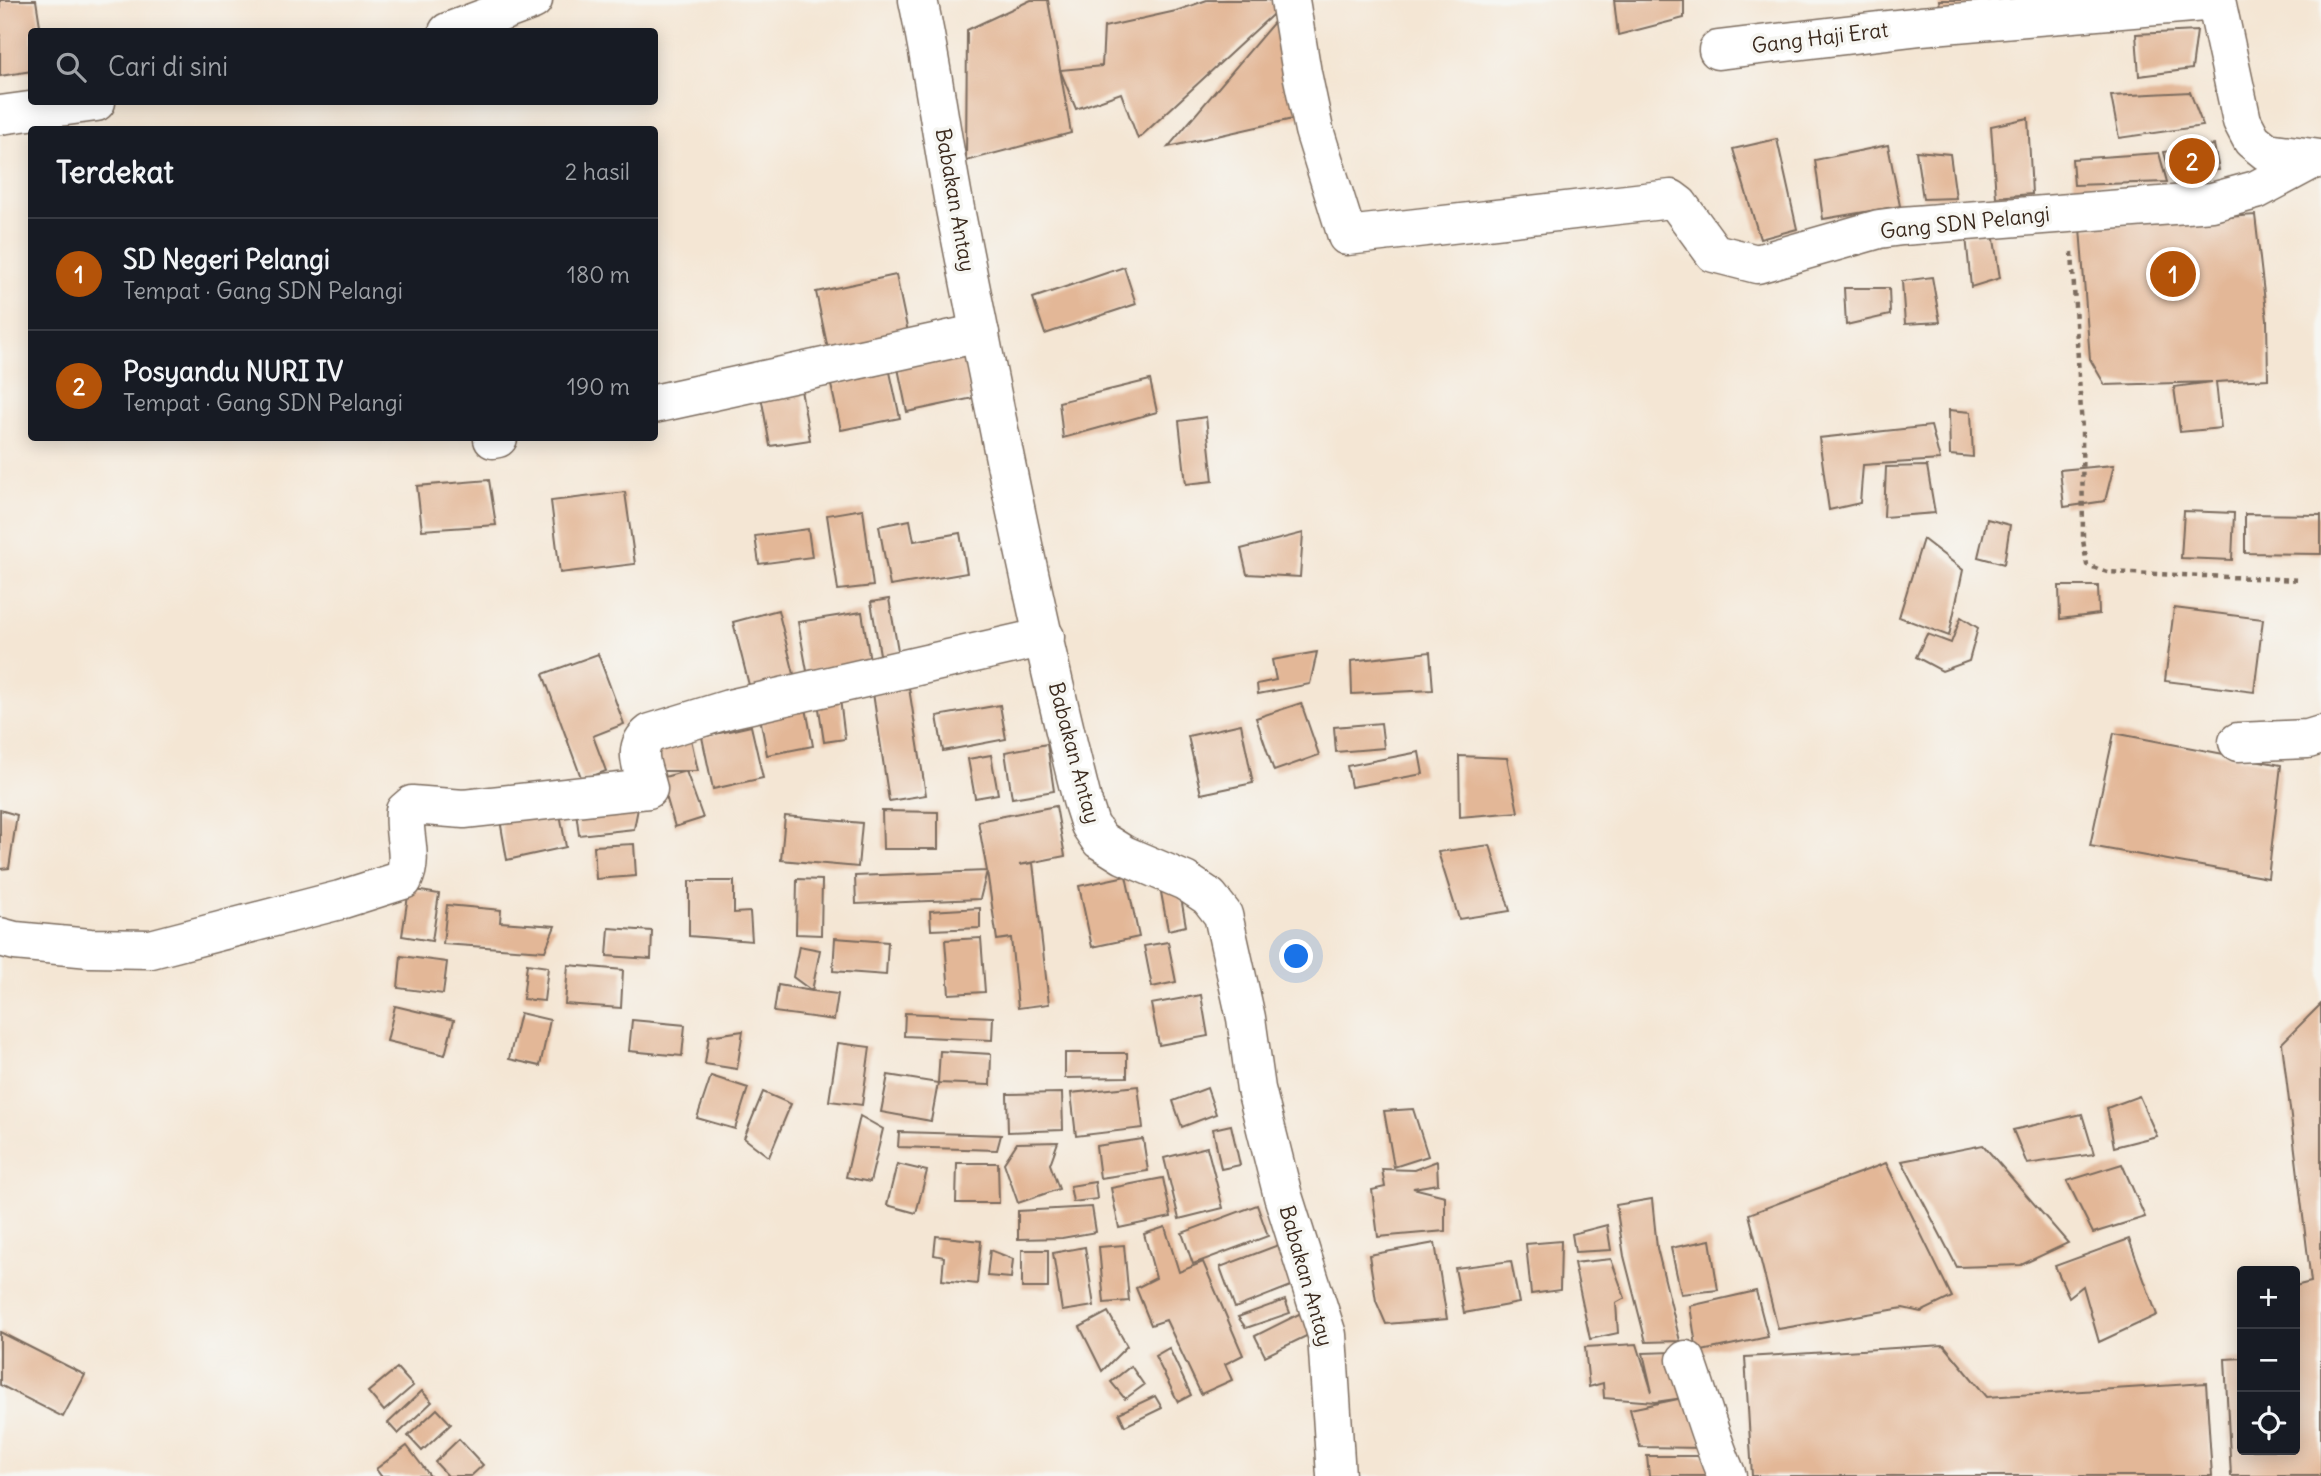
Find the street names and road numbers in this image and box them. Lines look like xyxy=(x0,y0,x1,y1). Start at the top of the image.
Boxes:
street label: Gang Haji Erat xyxy=(1750,16,1890,59)
street label: Babakan Antay xyxy=(930,126,981,274)
street label: Gang SDN Pelangi xyxy=(1879,200,2051,245)
street label: Babakan Antay xyxy=(1043,679,1106,827)
street label: Babakan Antay xyxy=(1273,1202,1339,1349)

